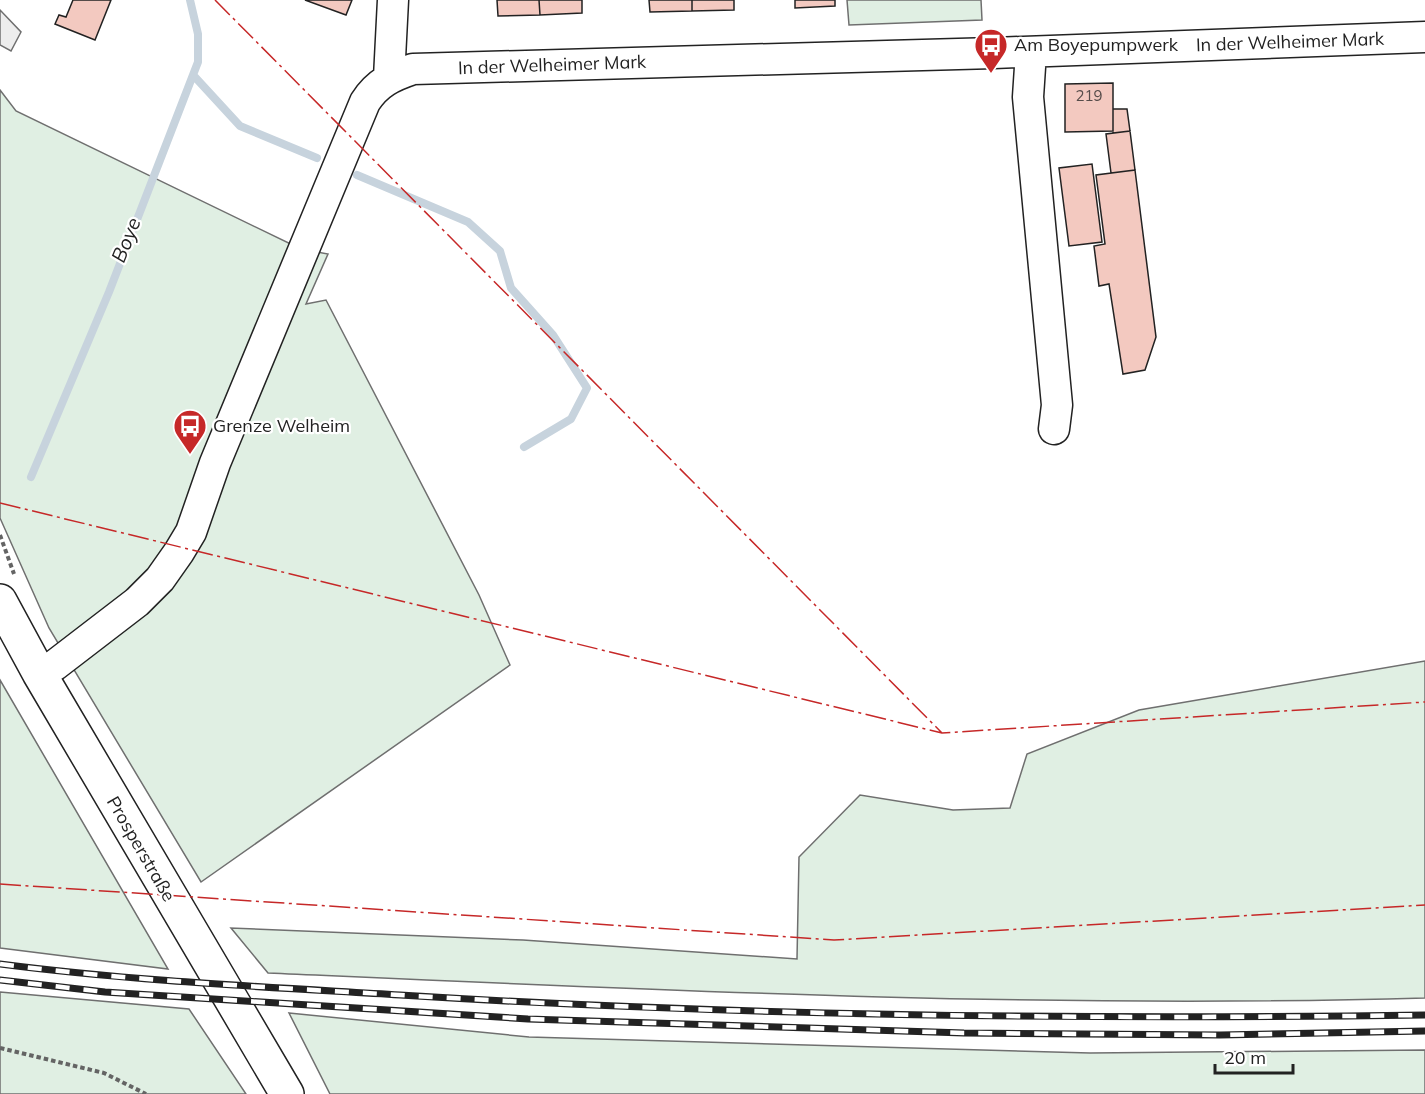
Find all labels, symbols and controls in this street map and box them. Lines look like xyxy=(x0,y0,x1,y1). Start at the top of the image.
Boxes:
bus stop icon: Am Boyepumpwerk xyxy=(973,27,1009,74)
street label: In der Welheimer Mark xyxy=(1196,27,1385,56)
place label: Am Boyepumpwerk xyxy=(1014,33,1179,56)
street label: In der Welheimer Mark xyxy=(458,50,647,79)
house number: 219 xyxy=(1075,86,1103,105)
water label: Boye xyxy=(105,214,146,266)
bus stop icon: Grenze Welheim xyxy=(172,408,208,455)
place label: Grenze Welheim xyxy=(213,414,350,437)
street label: Prosperstraße xyxy=(102,792,181,906)
scale bar xyxy=(1215,1037,1293,1075)
text: 20 m xyxy=(1224,1046,1266,1069)

